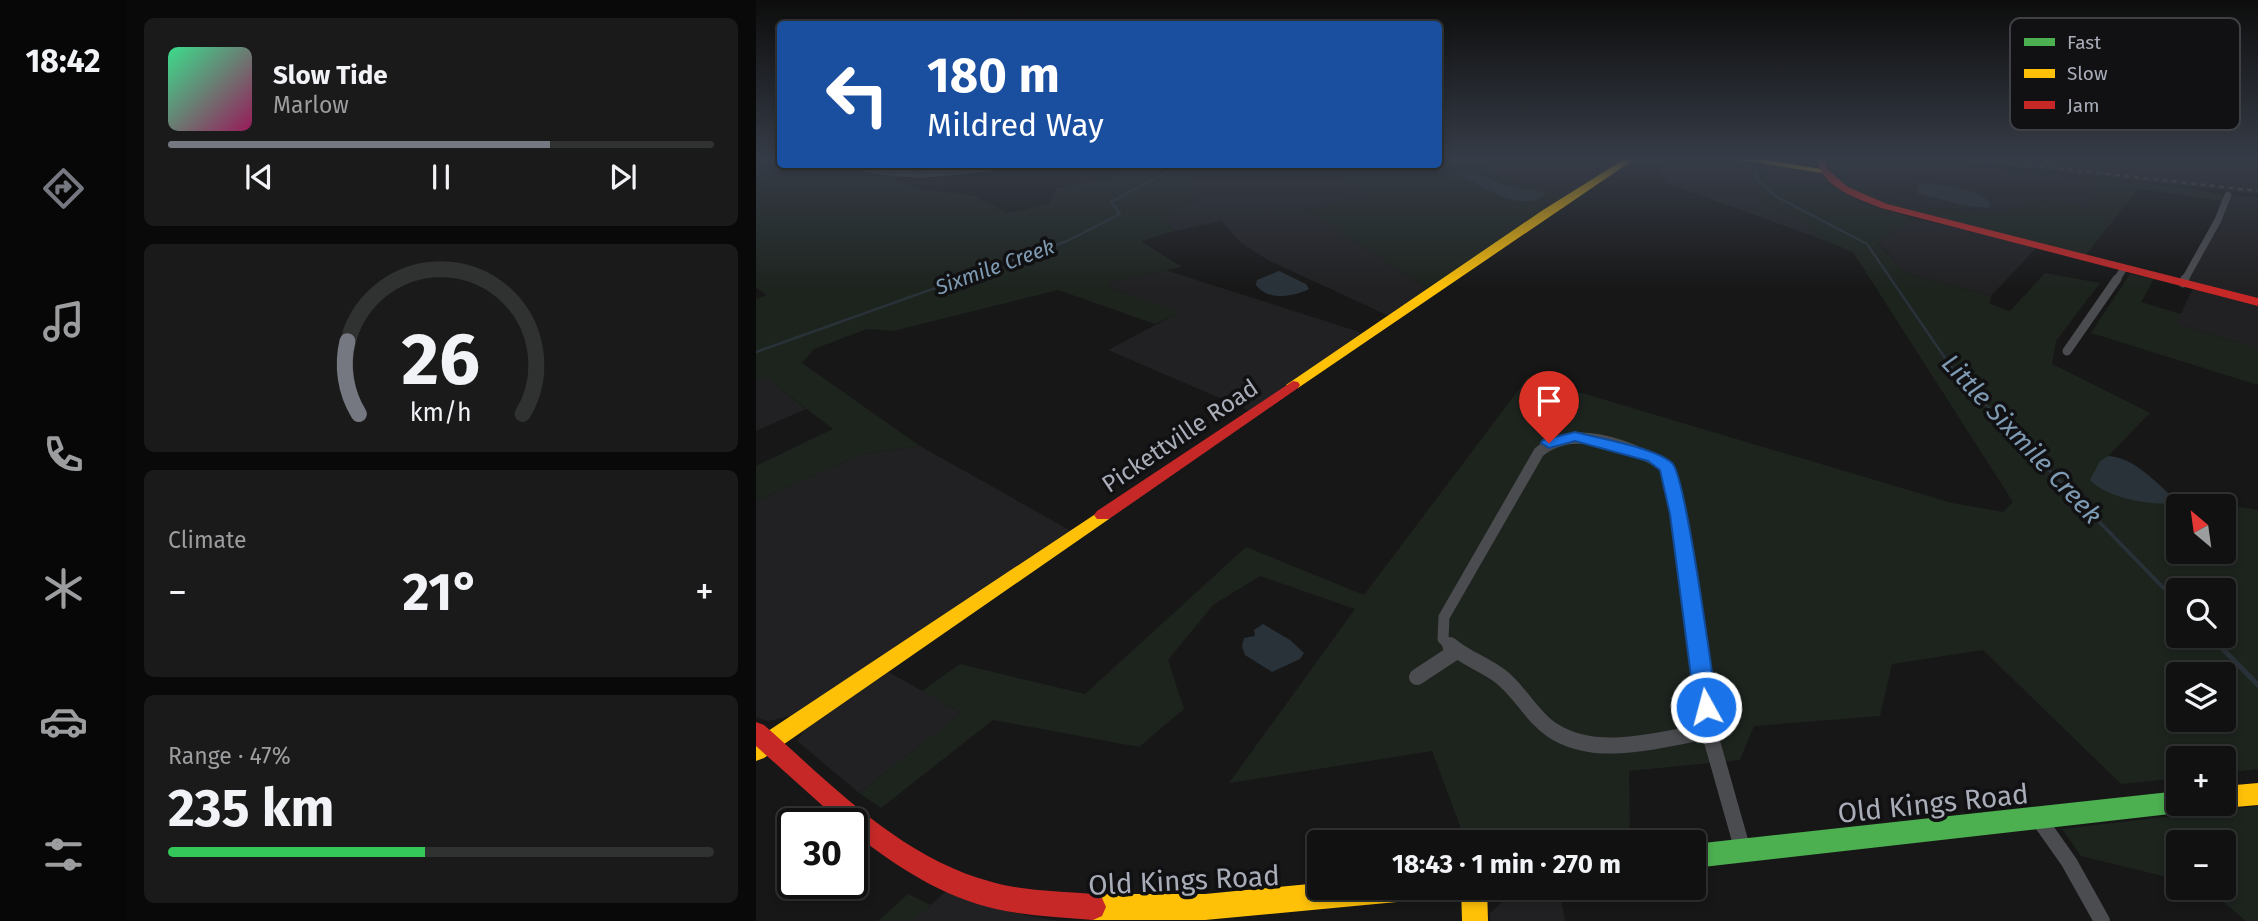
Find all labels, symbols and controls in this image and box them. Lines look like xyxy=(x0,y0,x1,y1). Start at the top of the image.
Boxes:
legend xyxy=(2010,18,2240,130)
text: Fast xyxy=(2067,31,2101,54)
text: 18:42 xyxy=(26,42,100,80)
text: 180 m xyxy=(927,46,1060,105)
icon: left xyxy=(812,49,903,140)
text: Slow Tide xyxy=(273,60,388,91)
text: Slow xyxy=(2067,62,2108,85)
text: Marlow xyxy=(273,91,349,119)
text: Jam xyxy=(2067,94,2099,117)
text: Mildred Way xyxy=(927,106,1104,144)
icon: previous xyxy=(240,158,278,196)
icon: pause xyxy=(422,158,460,196)
icon: next xyxy=(604,158,642,196)
icon: directions xyxy=(39,164,88,213)
water label: Sixmile Creek xyxy=(931,233,1058,301)
icon: music xyxy=(39,297,88,346)
text: 26 xyxy=(402,316,480,403)
water label: Little Sixmile Creek xyxy=(1935,348,2108,531)
pin xyxy=(1519,371,1579,443)
street label: Pickettville Road xyxy=(1097,374,1263,498)
icon: arrive xyxy=(1530,382,1568,420)
text: km/h xyxy=(410,397,472,427)
icon: phone xyxy=(39,430,88,479)
north arrow xyxy=(2166,494,2236,564)
map controls xyxy=(2166,494,2236,900)
text: Climate xyxy=(168,526,247,554)
text: 21° xyxy=(403,561,480,624)
icon: climate xyxy=(39,564,88,613)
text: − xyxy=(168,569,187,615)
text: + xyxy=(695,569,714,615)
button: search xyxy=(2166,578,2236,648)
button: layers xyxy=(2166,662,2236,732)
position arrow xyxy=(1669,670,1743,744)
icon: car xyxy=(39,697,88,746)
text: Range · 47% xyxy=(168,742,291,770)
button: + xyxy=(2166,746,2236,816)
text: 235 km xyxy=(168,777,335,840)
street label: Old Kings Road xyxy=(1836,777,2030,830)
speed limit sign: 30 xyxy=(777,808,868,899)
icon: filters xyxy=(39,830,88,879)
button: − xyxy=(2166,830,2236,900)
text: 18:43 · 1 min · 270 m xyxy=(1392,849,1621,880)
street label: Old Kings Road xyxy=(1087,859,1281,902)

